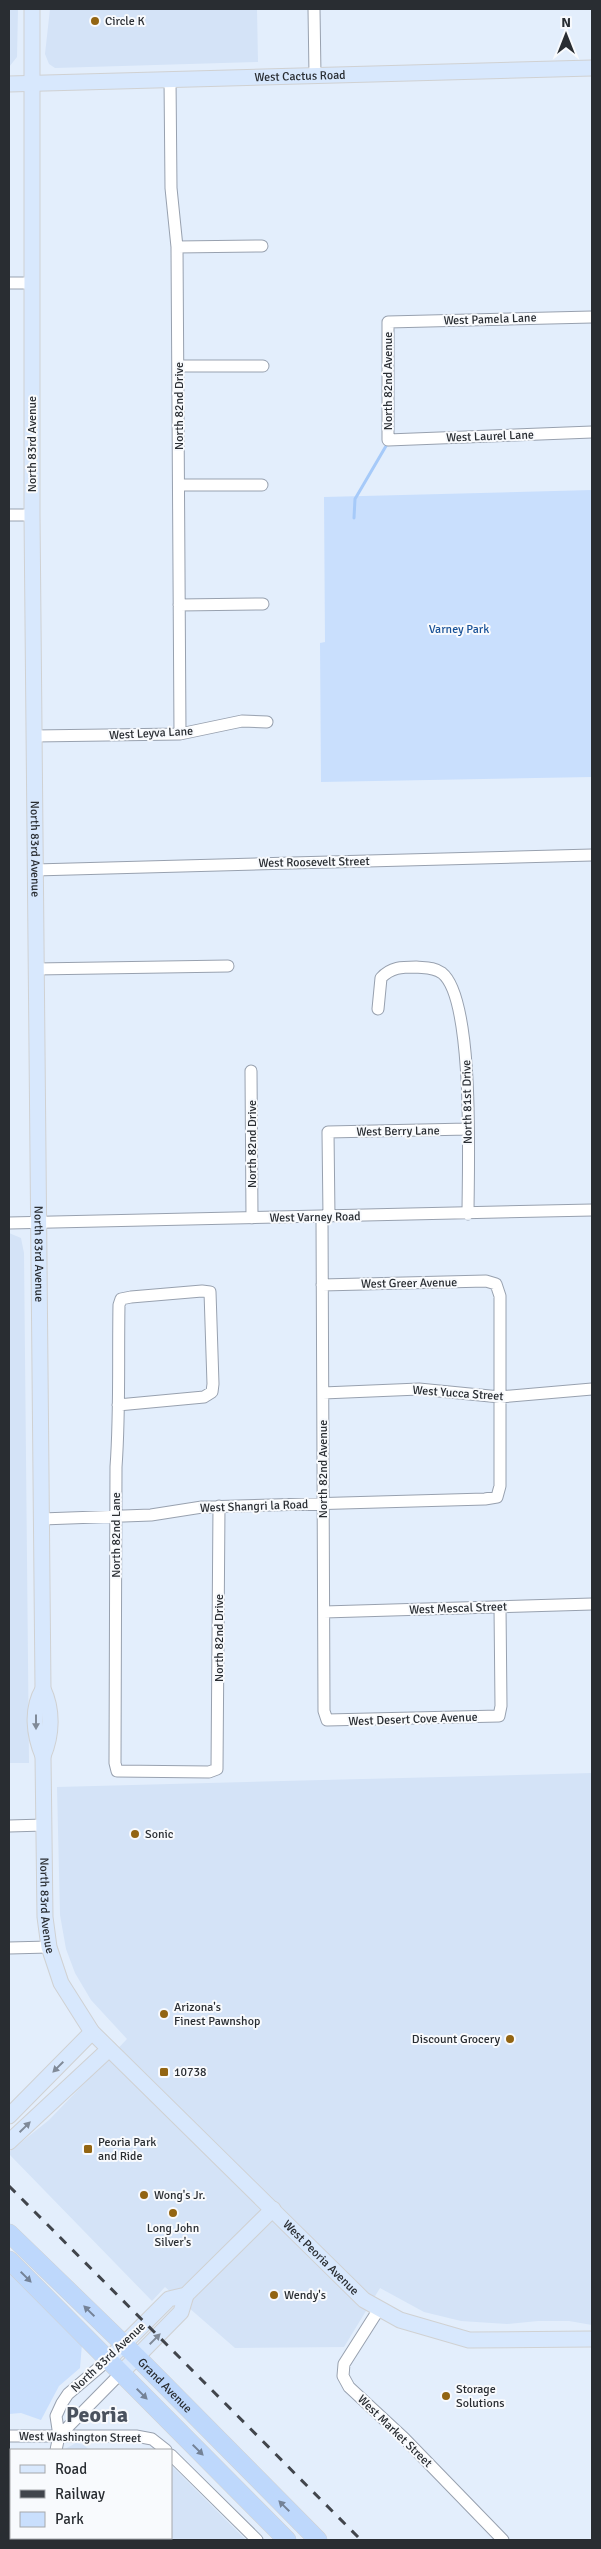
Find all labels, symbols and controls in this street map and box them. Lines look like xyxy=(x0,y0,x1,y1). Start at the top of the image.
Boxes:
north arrow xyxy=(541,10,591,60)
place label: Circle K xyxy=(105,14,145,29)
text: N xyxy=(561,14,571,31)
marker: Circle K xyxy=(89,15,101,27)
street label: West Cactus Road xyxy=(254,68,346,85)
street label: West Pamela Lane xyxy=(443,310,537,329)
street label: North 82nd Avenue xyxy=(381,332,396,430)
street label: North 82nd Drive xyxy=(172,362,187,450)
street label: North 83rd Avenue xyxy=(25,396,40,492)
street label: West Laurel Lane xyxy=(446,427,534,446)
park label: Varney Park xyxy=(429,622,489,637)
street label: West Leyva Lane xyxy=(109,724,193,743)
street label: North 83rd Avenue xyxy=(27,801,43,897)
street label: West Roosevelt Street xyxy=(258,854,370,871)
street label: North 81st Drive xyxy=(459,1060,476,1144)
street label: North 82nd Drive xyxy=(245,1100,260,1188)
street label: West Berry Lane xyxy=(356,1123,440,1140)
street label: North 83rd Avenue xyxy=(30,1206,46,1302)
street label: West Varney Road xyxy=(269,1209,361,1226)
street label: West Greer Avenue xyxy=(361,1275,457,1292)
street label: West Yucca Street xyxy=(412,1383,504,1404)
street label: North 82nd Avenue xyxy=(316,1420,331,1518)
street label: North 82nd Lane xyxy=(109,1492,124,1578)
street label: West Shangri la Road xyxy=(200,1497,308,1516)
street label: North 82nd Drive xyxy=(212,1594,227,1682)
street label: West Mescal Street xyxy=(409,1599,507,1618)
street label: West Desert Cove Avenue xyxy=(348,1710,478,1729)
one-way arrow xyxy=(32,1715,40,1731)
place label: Sonic xyxy=(145,1827,174,1842)
marker: Sonic xyxy=(129,1828,141,1840)
street label: North 83rd Avenue xyxy=(36,1857,58,1956)
place label: Arizona's Finest Pawnshop xyxy=(174,2000,260,2029)
marker: Arizona's Finest Pawnshop xyxy=(158,2008,170,2020)
place label: Discount Grocery xyxy=(412,2032,500,2047)
marker: Discount Grocery xyxy=(504,2033,516,2045)
one-way arrow xyxy=(52,2061,64,2073)
place label: 10738 xyxy=(174,2065,206,2080)
marker: 10738 xyxy=(158,2066,170,2078)
one-way arrow xyxy=(19,2121,31,2133)
place label: Peoria Park and Ride xyxy=(98,2135,156,2164)
marker: Peoria Park and Ride xyxy=(82,2143,94,2155)
place label: Wong's Jr. xyxy=(154,2188,205,2203)
marker: Wong's Jr. xyxy=(138,2189,150,2201)
marker: Long John Silver's xyxy=(167,2207,179,2219)
street label: West Peoria Avenue xyxy=(279,2217,362,2299)
place label: Long John Silver's xyxy=(147,2221,199,2250)
one-way arrow xyxy=(19,2271,31,2283)
place label: Wendy's xyxy=(284,2288,326,2303)
marker: Wendy's xyxy=(268,2289,280,2301)
one-way arrow xyxy=(83,2305,95,2317)
street label: North 83rd Avenue xyxy=(68,2319,149,2396)
one-way arrow xyxy=(149,2333,161,2345)
street label: Grand Avenue xyxy=(134,2355,195,2416)
place label: Storage Solutions xyxy=(456,2382,504,2411)
one-way arrow xyxy=(136,2388,148,2400)
marker: Storage Solutions xyxy=(440,2390,452,2402)
street label: West Market Street xyxy=(354,2392,435,2471)
district label: Peoria xyxy=(66,2401,128,2428)
street label: West Washington Street xyxy=(19,2429,141,2446)
one-way arrow xyxy=(191,2444,203,2456)
legend xyxy=(10,2449,172,2539)
text: Road xyxy=(55,2460,87,2478)
text: Railway xyxy=(55,2485,105,2503)
one-way arrow xyxy=(278,2500,290,2512)
text: Park xyxy=(55,2510,84,2528)

